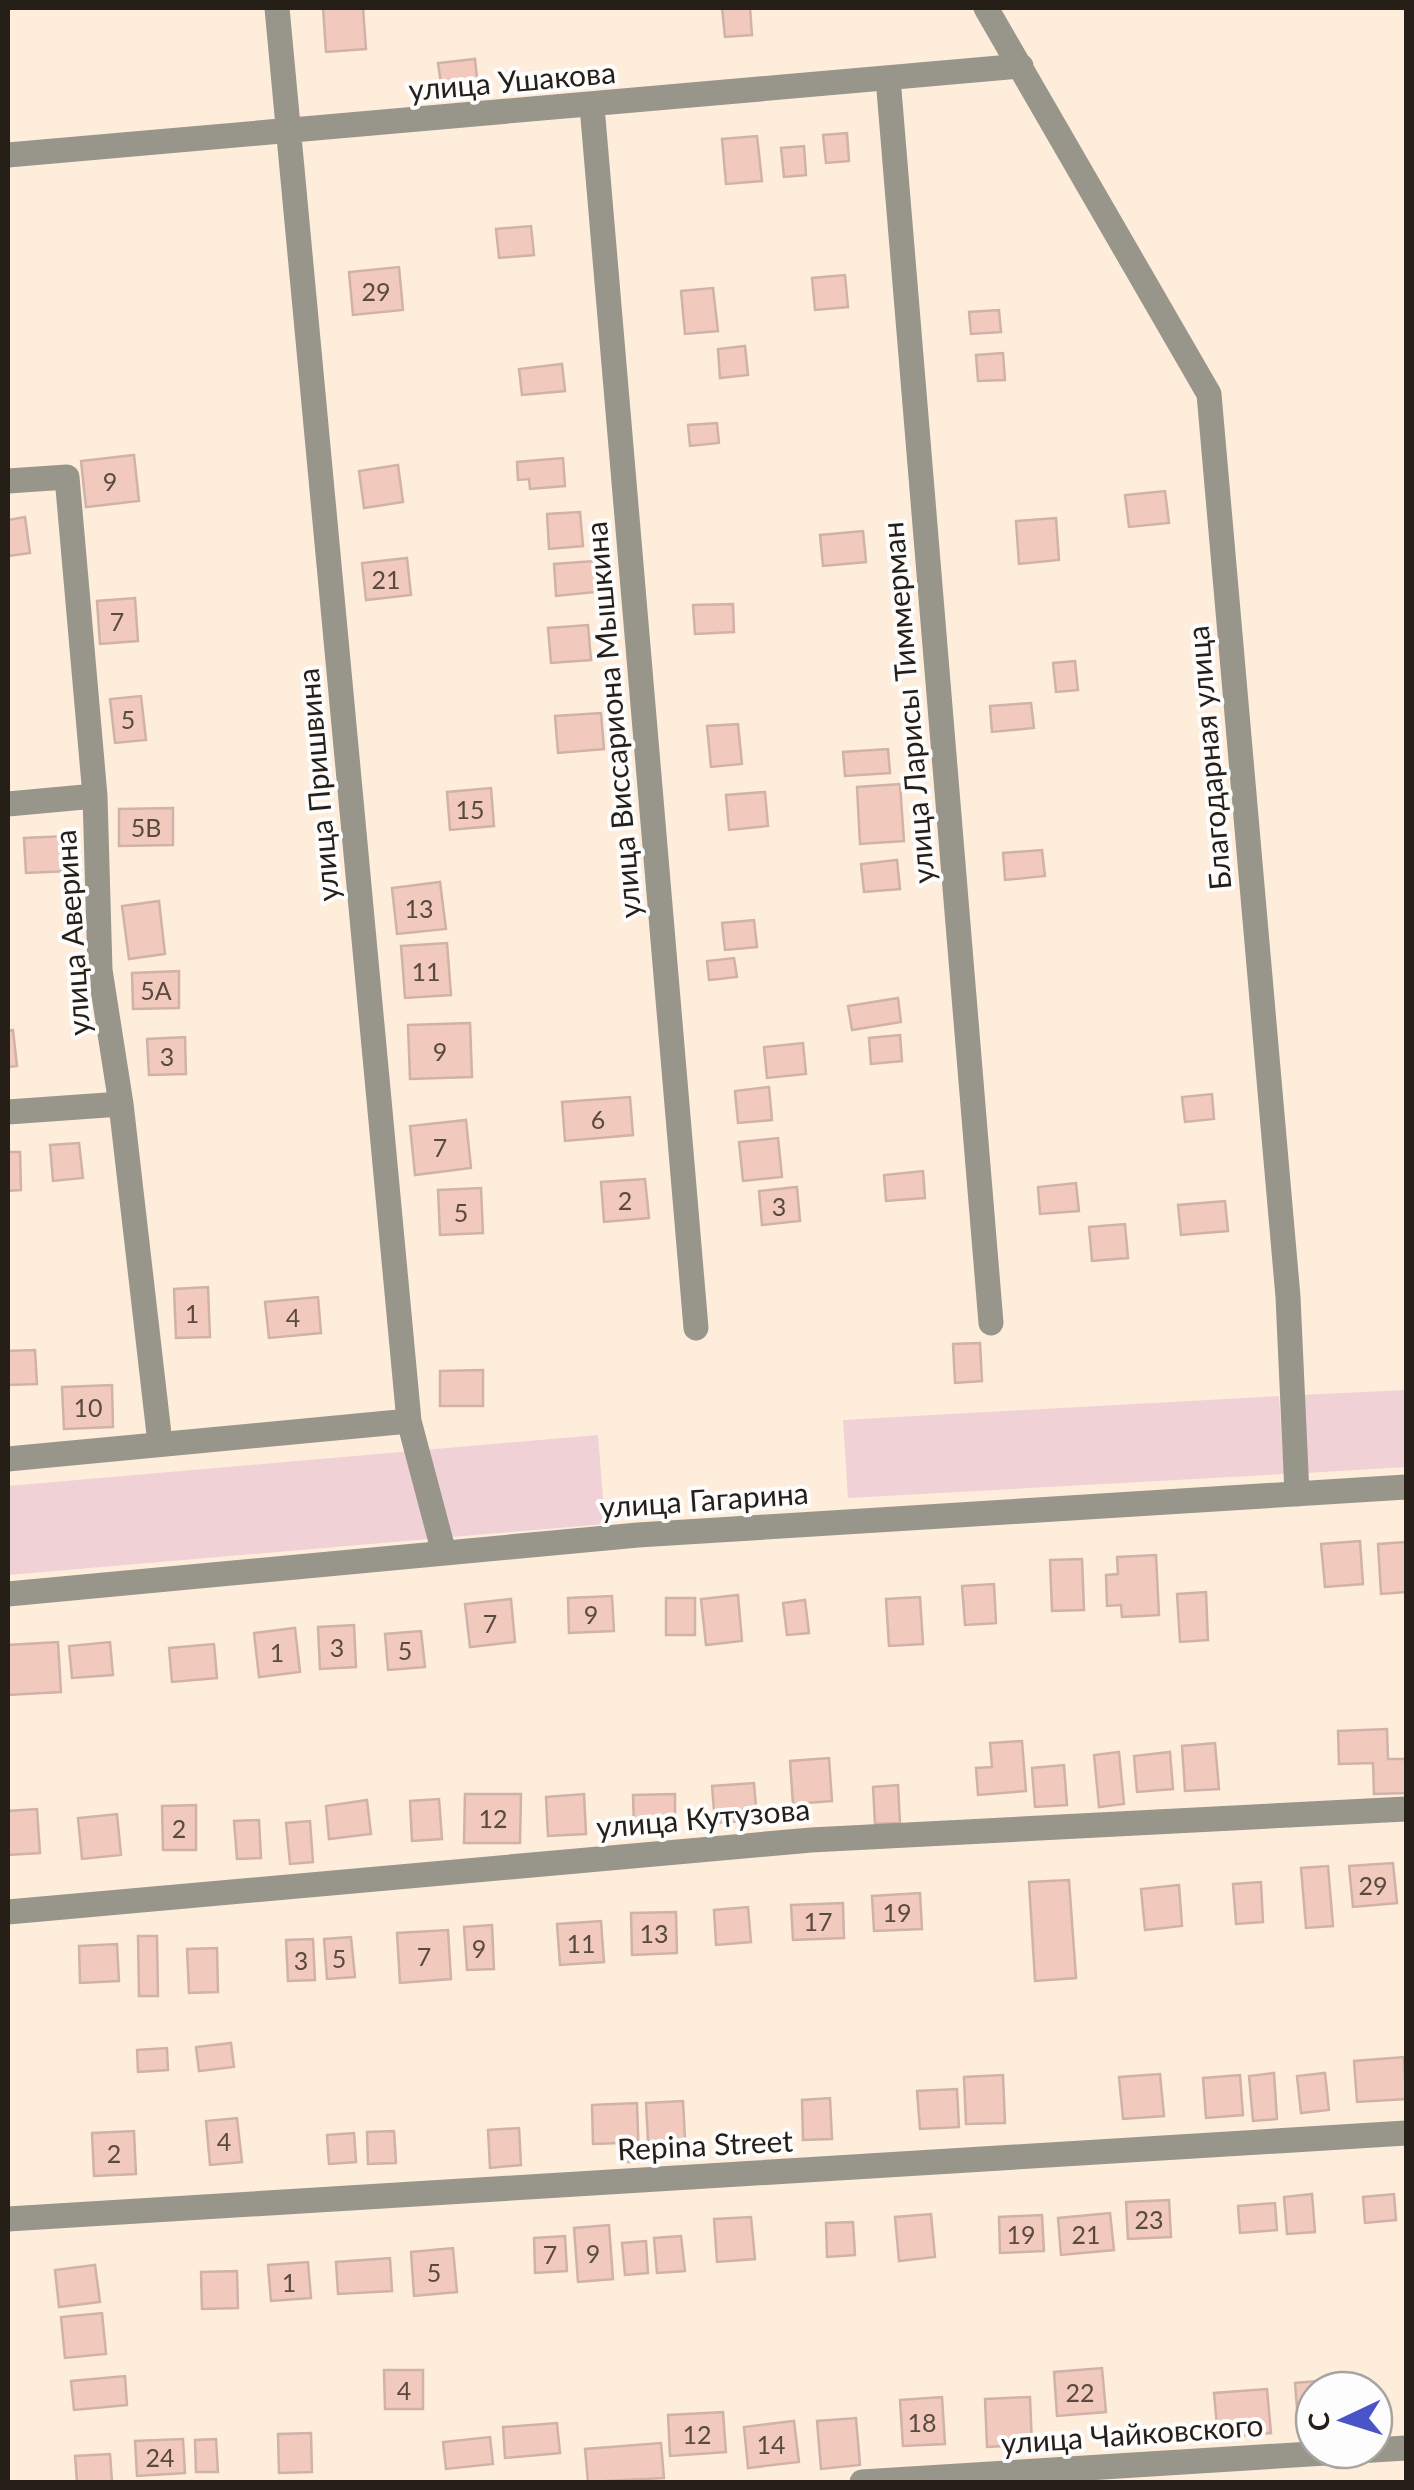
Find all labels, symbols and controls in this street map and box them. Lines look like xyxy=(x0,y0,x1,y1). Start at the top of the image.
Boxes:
street label: улица Ушакова xyxy=(407,53,617,107)
house number: 29 xyxy=(361,276,391,306)
house number: 9 xyxy=(103,466,117,496)
street label: улица Виссариона Мышкина xyxy=(577,520,647,920)
street label: улица Ларисы Тиммерман xyxy=(873,521,941,885)
house number: 21 xyxy=(371,564,401,594)
house number: 7 xyxy=(110,606,124,636)
street label: Благодарная улица xyxy=(1179,624,1237,892)
street label: улица Пришвина xyxy=(289,667,345,903)
house number: 5 xyxy=(121,704,135,734)
house number: 15 xyxy=(455,794,485,824)
house number: 5В xyxy=(131,812,161,842)
street label: улица Аверина xyxy=(46,829,96,1037)
house number: 13 xyxy=(404,893,434,923)
house number: 11 xyxy=(411,956,441,986)
house number: 5А xyxy=(140,975,172,1005)
house number: 9 xyxy=(433,1036,447,1066)
house number: 3 xyxy=(160,1041,174,1071)
house number: 6 xyxy=(591,1104,605,1134)
house number: 7 xyxy=(433,1132,447,1162)
house number: 2 xyxy=(618,1185,632,1215)
house number: 3 xyxy=(772,1191,786,1221)
house number: 5 xyxy=(454,1197,468,1227)
house number: 1 xyxy=(185,1298,199,1328)
house number: 4 xyxy=(286,1302,300,1332)
house number: 10 xyxy=(73,1392,103,1422)
street label: улица Гагарина xyxy=(598,1474,810,1524)
house number: 9 xyxy=(584,1599,598,1629)
house number: 7 xyxy=(483,1608,497,1638)
house number: 3 xyxy=(330,1632,344,1662)
house number: 5 xyxy=(398,1635,412,1665)
house number: 1 xyxy=(270,1637,284,1667)
street label: улица Кутузова xyxy=(595,1790,811,1844)
house number: 12 xyxy=(478,1803,508,1833)
house number: 2 xyxy=(172,1813,186,1843)
house number: 29 xyxy=(1358,1870,1388,1900)
house number: 19 xyxy=(882,1897,912,1927)
house number: 17 xyxy=(803,1906,833,1936)
house number: 13 xyxy=(639,1918,669,1948)
house number: 11 xyxy=(566,1928,596,1958)
house number: 9 xyxy=(472,1933,486,1963)
house number: 7 xyxy=(417,1941,431,1971)
house number: 5 xyxy=(332,1943,346,1973)
house number: 3 xyxy=(294,1945,308,1975)
street label: Repina Street xyxy=(616,2121,794,2167)
house number: 4 xyxy=(217,2126,231,2156)
house number: 2 xyxy=(107,2138,121,2168)
house number: 23 xyxy=(1134,2204,1164,2234)
house number: 19 xyxy=(1006,2219,1036,2249)
house number: 21 xyxy=(1071,2219,1101,2249)
house number: 9 xyxy=(586,2238,600,2268)
house number: 7 xyxy=(543,2239,557,2269)
house number: 5 xyxy=(427,2257,441,2287)
house number: 1 xyxy=(282,2267,296,2297)
north arrow xyxy=(1294,2370,1394,2470)
house number: 4 xyxy=(397,2375,411,2405)
house number: 22 xyxy=(1065,2377,1095,2407)
street label: улица Чайковского xyxy=(1000,2406,1264,2460)
house number: 18 xyxy=(907,2407,937,2437)
text: С xyxy=(1300,2411,1336,2432)
house number: 12 xyxy=(682,2419,712,2449)
house number: 14 xyxy=(756,2429,786,2459)
house number: 24 xyxy=(145,2442,175,2472)

